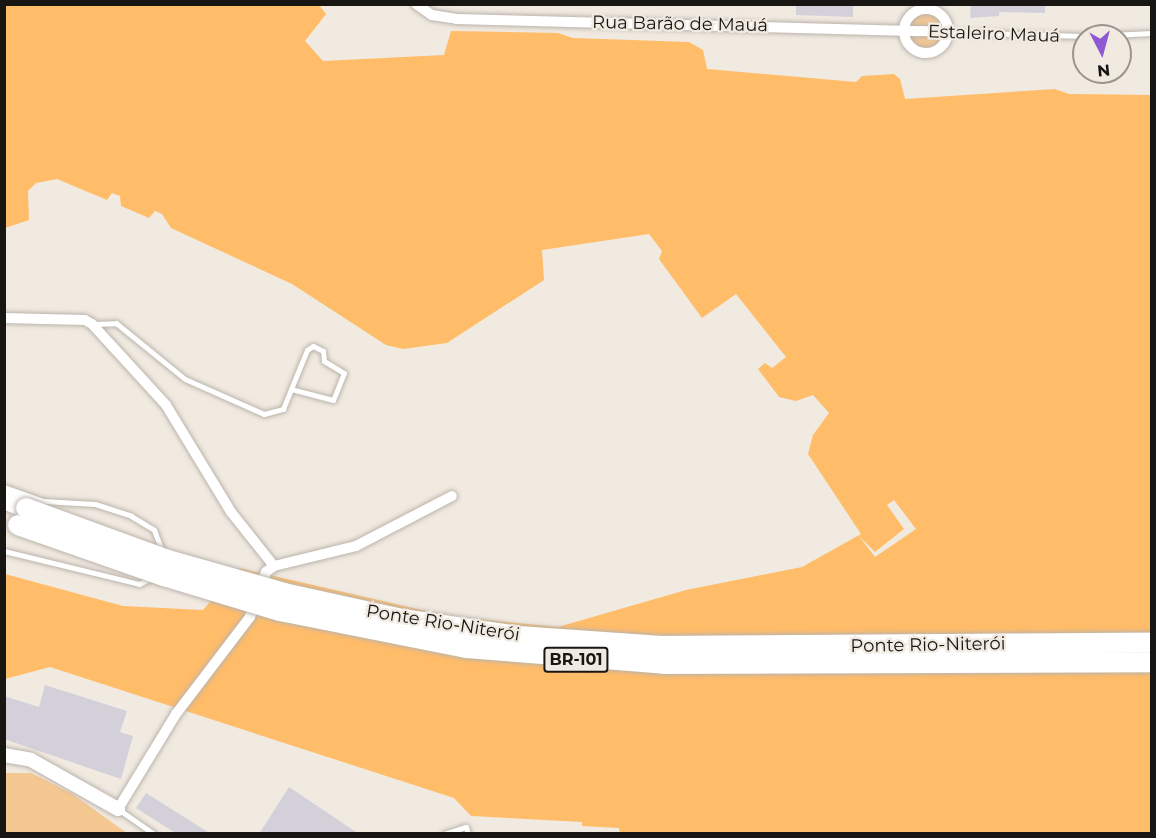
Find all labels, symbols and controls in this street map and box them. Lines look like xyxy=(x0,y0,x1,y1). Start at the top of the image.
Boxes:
street label: Rua Barão de Mauá xyxy=(592,12,768,36)
street label: Estaleiro Mauá xyxy=(927,21,1061,47)
north arrow xyxy=(1072,24,1132,84)
text: N xyxy=(1096,60,1111,81)
street label: Ponte Rio-Niterói xyxy=(365,600,521,646)
street label: Ponte Rio-Niterói xyxy=(850,633,1006,657)
road number: BR-101 xyxy=(543,647,609,673)

